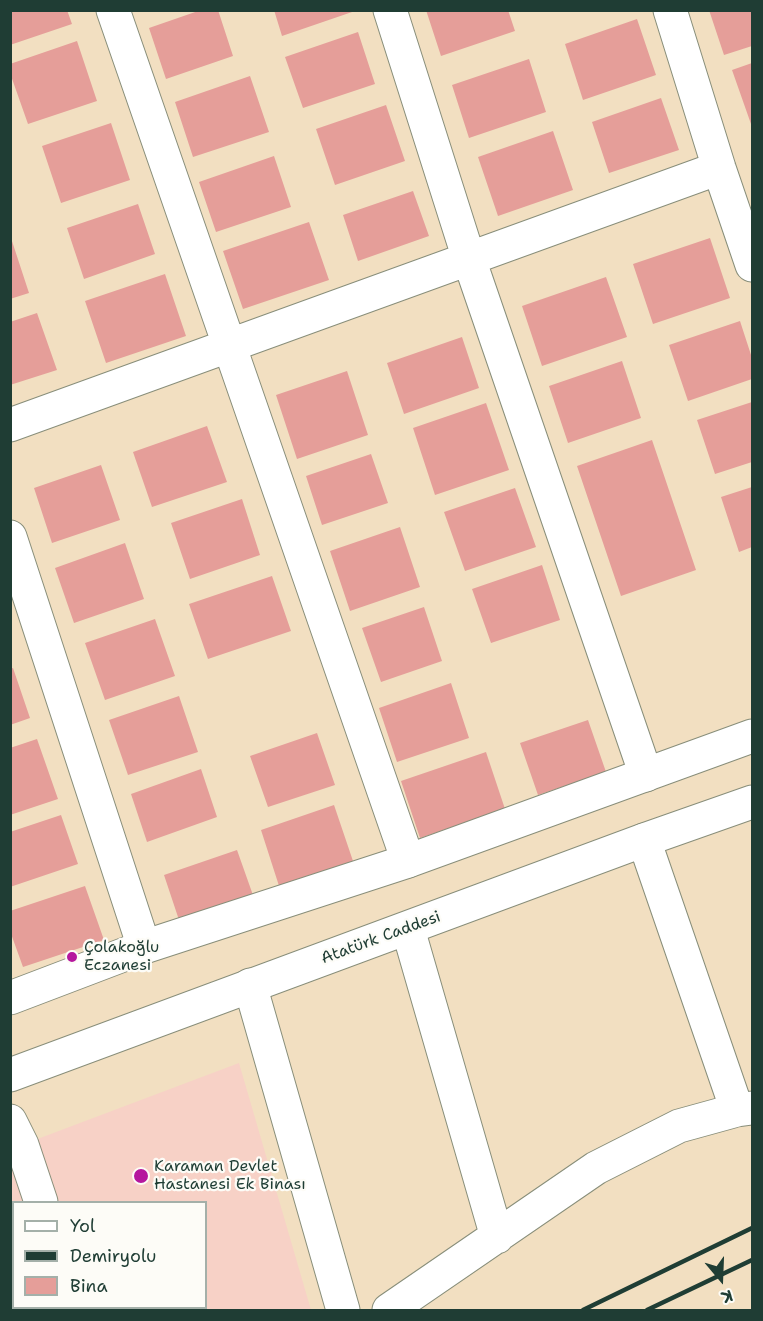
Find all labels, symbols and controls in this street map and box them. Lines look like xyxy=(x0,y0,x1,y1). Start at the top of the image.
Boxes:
street label: Atatürk Caddesi xyxy=(319,907,443,969)
place label: Çolakoğlu Eczanesi xyxy=(84,938,159,976)
marker: Çolakoğlu Eczanesi xyxy=(65,950,79,964)
place label: Karaman Devlet Hastanesi Ek Binası xyxy=(154,1157,306,1195)
marker: Karaman Devlet Hastanesi Ek Binası xyxy=(132,1167,150,1185)
legend xyxy=(12,1201,207,1309)
text: Yol xyxy=(70,1214,95,1238)
text: Demiryolu xyxy=(70,1244,156,1268)
north arrow xyxy=(691,1249,751,1309)
text: Bina xyxy=(70,1274,108,1298)
text: K xyxy=(718,1285,736,1308)

